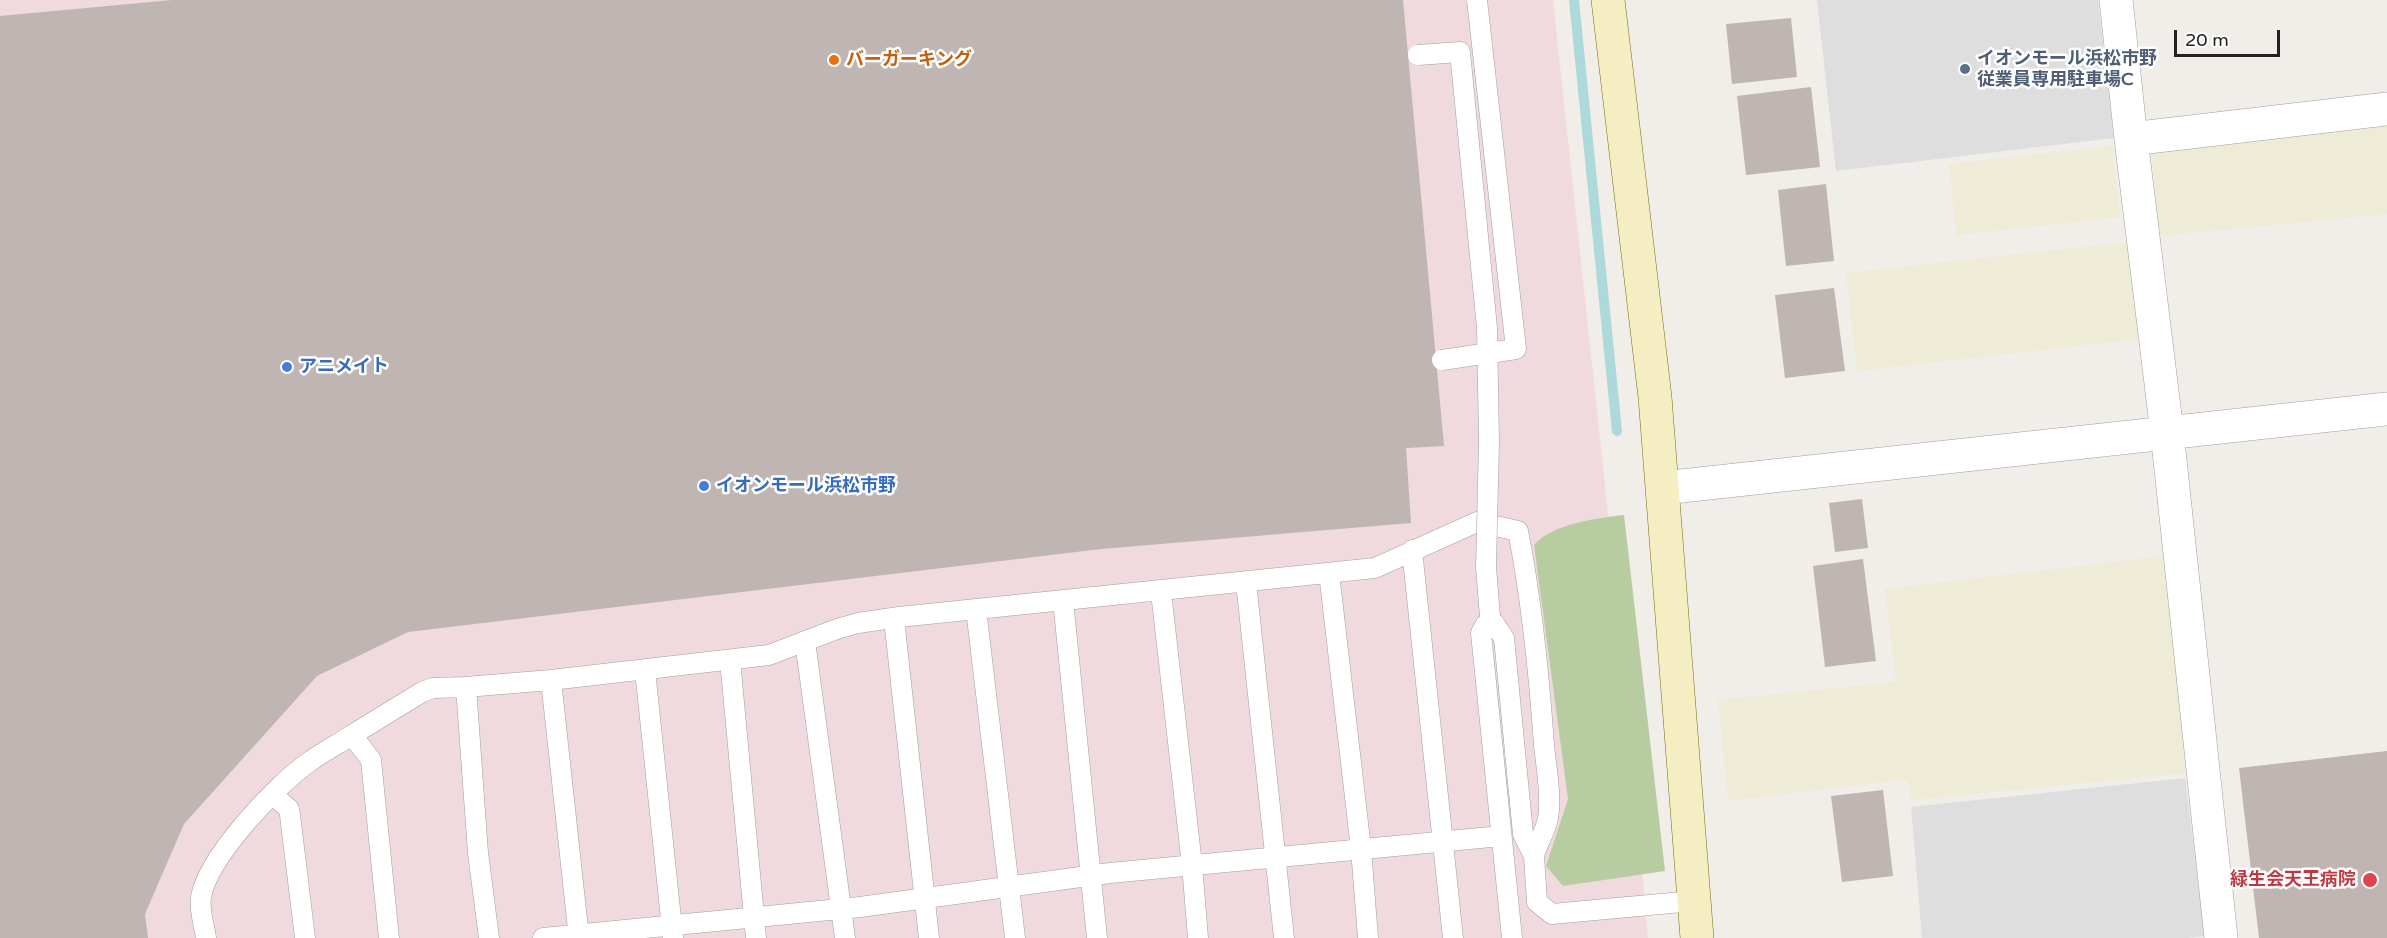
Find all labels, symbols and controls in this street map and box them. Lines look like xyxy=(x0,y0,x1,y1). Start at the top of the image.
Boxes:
scale bar xyxy=(2177,18,2284,56)
text: 20 m xyxy=(2185,29,2229,51)
place label: イオンモール浜松市野 従業員専用駐車場C xyxy=(1977,48,2157,90)
place label: バーガーキング xyxy=(846,49,972,71)
marker: バーガーキング xyxy=(827,53,841,67)
marker: イオンモール浜松市野 従業員専用駐車場C xyxy=(1958,62,1972,76)
place label: アニメイト xyxy=(299,356,389,378)
marker: アニメイト xyxy=(280,360,294,374)
place label: イオンモール浜松市野 xyxy=(716,475,896,497)
marker: イオンモール浜松市野 xyxy=(697,479,711,493)
place label: 緑生会天王病院 xyxy=(2230,869,2356,891)
marker: 緑生会天王病院 xyxy=(2361,871,2379,889)

